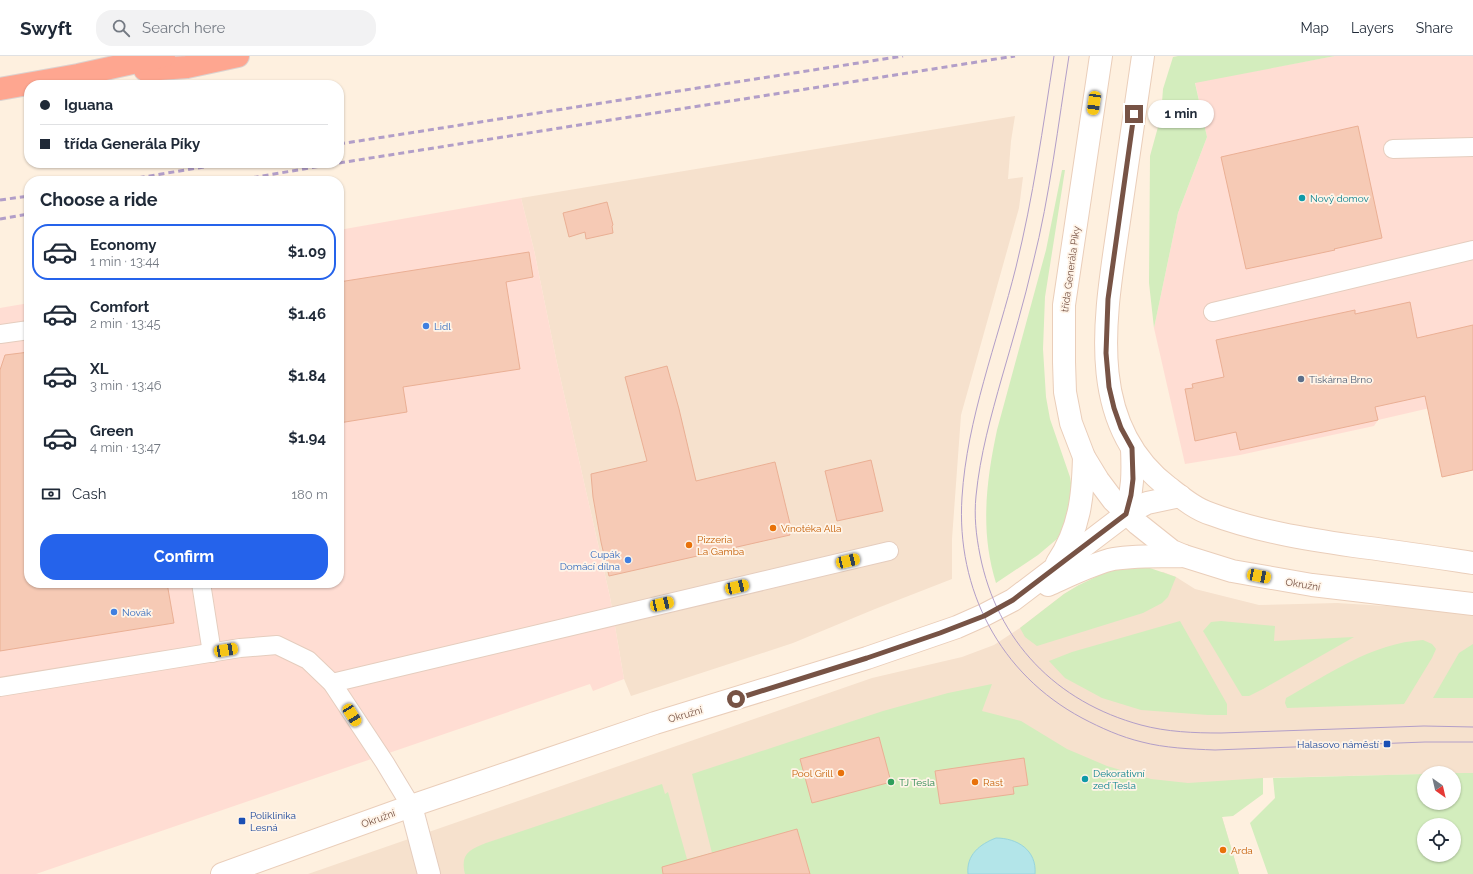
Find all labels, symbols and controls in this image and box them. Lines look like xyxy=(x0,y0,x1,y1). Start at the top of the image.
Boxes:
search box xyxy=(96,10,376,46)
text: Swyft xyxy=(20,17,72,39)
icon: search xyxy=(110,17,132,39)
text: Search here xyxy=(142,19,225,37)
text: Map xyxy=(1301,20,1329,36)
text: Layers xyxy=(1351,20,1394,36)
text: Share xyxy=(1416,20,1453,36)
car xyxy=(1086,90,1102,116)
text: Iguana xyxy=(64,96,113,114)
callout: 1 min xyxy=(1148,100,1214,128)
route end xyxy=(1125,105,1143,123)
text: 1 min xyxy=(1165,106,1197,121)
text: třída Generála Píky xyxy=(64,135,200,153)
text: Choose a ride xyxy=(40,189,158,210)
marker: Nový domov xyxy=(1297,193,1307,203)
place label: Nový domov xyxy=(1310,193,1370,204)
street label: třída Generála Píky xyxy=(1059,225,1082,313)
icon: car xyxy=(42,234,78,270)
text: Economy xyxy=(90,236,157,254)
text: $1.09 xyxy=(288,243,326,261)
text: 1 min · 13:44 xyxy=(90,254,159,269)
icon: car xyxy=(42,296,78,332)
text: Comfort xyxy=(90,298,149,316)
text: $1.46 xyxy=(288,305,326,323)
text: 2 min · 13:45 xyxy=(90,316,161,331)
marker: Lidl xyxy=(421,321,431,331)
place label: Lidl xyxy=(434,321,451,332)
icon: car xyxy=(42,358,78,394)
text: XL xyxy=(90,360,108,378)
text: $1.84 xyxy=(288,367,326,385)
marker: Tiskárna Brno xyxy=(1296,374,1306,384)
place label: Tiskárna Brno xyxy=(1309,374,1372,385)
text: 3 min · 13:46 xyxy=(90,378,162,393)
icon: car xyxy=(42,420,78,456)
text: Green xyxy=(90,422,134,440)
text: $1.94 xyxy=(288,429,326,447)
text: 4 min · 13:47 xyxy=(90,440,161,455)
icon: cash xyxy=(40,483,62,505)
text: Cash xyxy=(72,485,106,503)
text: 180 m xyxy=(292,487,328,502)
marker: Vinotéka Alla xyxy=(768,523,778,533)
place label: Vinotéka Alla xyxy=(781,523,841,534)
button: Confirm xyxy=(40,534,328,580)
place label: Pizzeria La Gamba xyxy=(697,534,744,557)
marker: Pizzeria La Gamba xyxy=(684,540,694,550)
place label: Cupák Domácí dílna xyxy=(560,549,621,572)
car xyxy=(835,552,861,570)
marker: Cupák Domácí dílna xyxy=(623,555,633,565)
car xyxy=(1246,568,1272,584)
street label: Okružní xyxy=(1285,576,1322,593)
car xyxy=(724,578,750,596)
car xyxy=(649,595,675,613)
marker: Novák xyxy=(109,607,119,617)
place label: Novák xyxy=(122,607,152,618)
car xyxy=(213,642,239,658)
route start xyxy=(727,690,745,708)
car xyxy=(341,702,363,728)
street label: Okružní xyxy=(667,704,704,725)
place label: Halasovo náměstí xyxy=(1297,739,1380,750)
marker: Halasovo náměstí xyxy=(1382,739,1392,749)
north arrow xyxy=(1417,766,1461,810)
map controls xyxy=(1417,766,1461,862)
place label: Pool Grill xyxy=(792,768,833,779)
marker: Pool Grill xyxy=(836,768,846,778)
place label: Dekorativní zeď Tesla xyxy=(1093,768,1146,791)
marker: Dekorativní zeď Tesla xyxy=(1080,774,1090,784)
marker: TJ Tesla xyxy=(886,777,896,787)
place label: TJ Tesla xyxy=(899,777,935,788)
marker: Rast xyxy=(970,777,980,787)
place label: Rast xyxy=(983,777,1004,788)
street label: Okružní xyxy=(360,807,397,830)
place label: Poliklinika Lesná xyxy=(250,810,296,833)
marker: Poliklinika Lesná xyxy=(237,816,247,826)
button: locate xyxy=(1417,818,1461,862)
marker: Arda xyxy=(1218,845,1228,855)
place label: Arda xyxy=(1231,845,1253,856)

